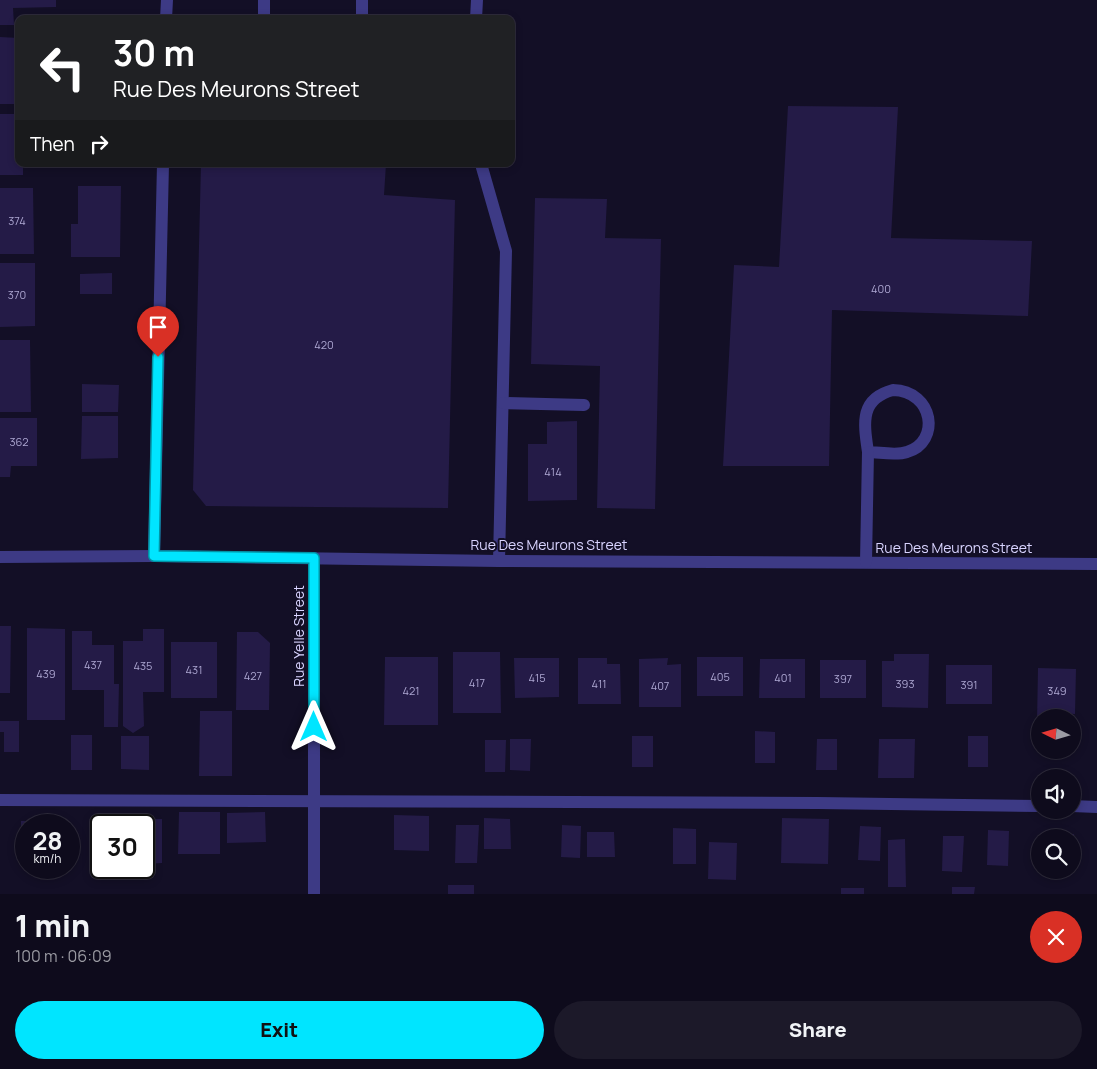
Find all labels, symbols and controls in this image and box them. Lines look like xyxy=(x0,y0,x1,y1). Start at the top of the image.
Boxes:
text: 30 m xyxy=(113,29,195,77)
icon: left xyxy=(30,35,95,100)
text: Rue Des Meurons Street xyxy=(113,74,360,104)
icon: right xyxy=(85,130,113,158)
text: Then xyxy=(30,131,75,157)
house number: 374 xyxy=(8,213,26,228)
house number: 400 xyxy=(871,281,891,296)
house number: 370 xyxy=(8,287,26,302)
pin xyxy=(137,306,179,357)
icon: arrive xyxy=(144,313,172,341)
house number: 420 xyxy=(314,337,334,352)
house number: 362 xyxy=(9,434,29,449)
house number: 414 xyxy=(544,464,562,479)
street label: Rue Des Meurons Street xyxy=(471,535,628,554)
street label: Rue Des Meurons Street xyxy=(876,538,1033,557)
street label: Rue Yelle Street xyxy=(289,585,308,687)
house number: 437 xyxy=(84,657,102,672)
house number: 435 xyxy=(134,658,152,673)
house number: 431 xyxy=(186,662,202,677)
house number: 439 xyxy=(36,666,56,681)
house number: 427 xyxy=(244,668,262,683)
house number: 405 xyxy=(710,669,730,684)
house number: 415 xyxy=(528,670,546,685)
house number: 401 xyxy=(774,670,792,685)
house number: 397 xyxy=(834,671,852,686)
house number: 417 xyxy=(469,675,485,690)
house number: 411 xyxy=(591,676,607,691)
house number: 393 xyxy=(896,676,915,691)
house number: 391 xyxy=(960,677,978,692)
house number: 407 xyxy=(651,678,669,693)
house number: 421 xyxy=(402,683,420,698)
house number: 349 xyxy=(1047,683,1067,698)
position arrow xyxy=(287,700,339,752)
north arrow xyxy=(1031,709,1081,759)
map controls xyxy=(1031,709,1081,879)
button: sound xyxy=(1031,769,1081,819)
speed limit sign: 30 xyxy=(90,814,155,879)
text: 28 xyxy=(32,823,63,858)
button: search xyxy=(1031,829,1081,879)
text: km/h xyxy=(34,850,61,867)
text: 1 min xyxy=(15,905,90,946)
button: close xyxy=(1030,911,1082,963)
text: 100 m · 06:09 xyxy=(15,945,112,967)
button: Exit xyxy=(15,1001,544,1059)
button: Share xyxy=(554,1001,1082,1059)

